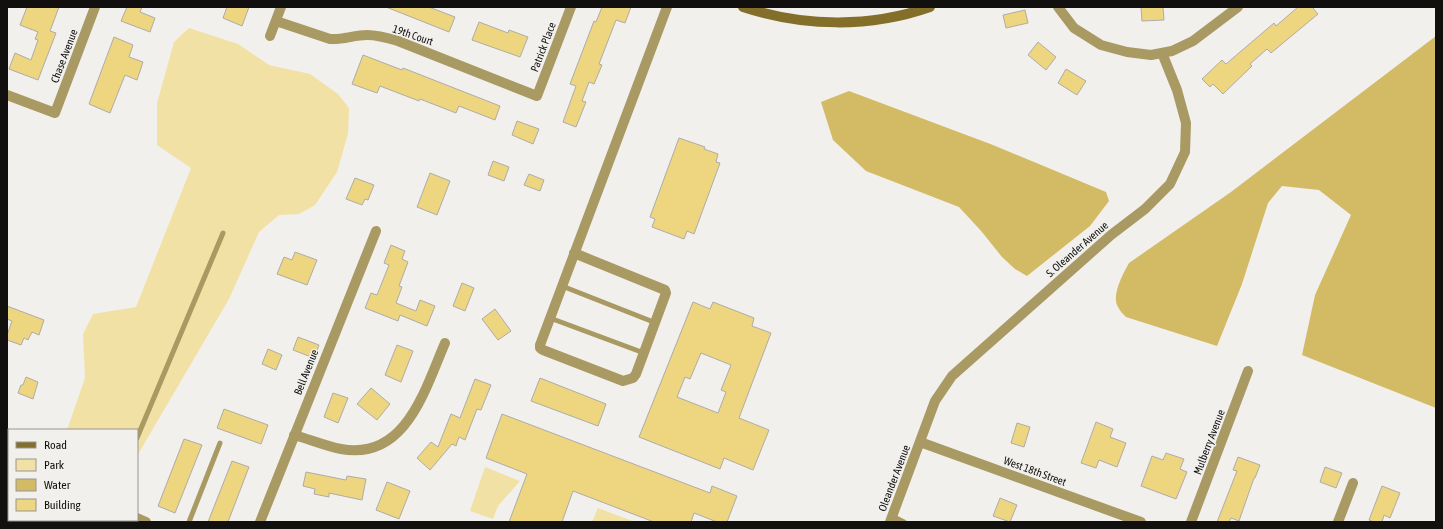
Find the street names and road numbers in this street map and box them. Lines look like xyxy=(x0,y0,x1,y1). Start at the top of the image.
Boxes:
street label: Patrick Place xyxy=(528,21,558,73)
street label: 19th Court xyxy=(391,22,435,48)
street label: Chase Avenue xyxy=(48,28,80,84)
street label: S. Oleander Avenue xyxy=(1044,219,1110,279)
street label: Bell Avenue xyxy=(291,347,321,397)
street label: Mulberry Avenue xyxy=(1191,408,1227,476)
street label: Oleander Avenue xyxy=(876,443,912,513)
street label: West 18th Street xyxy=(1002,454,1068,488)

